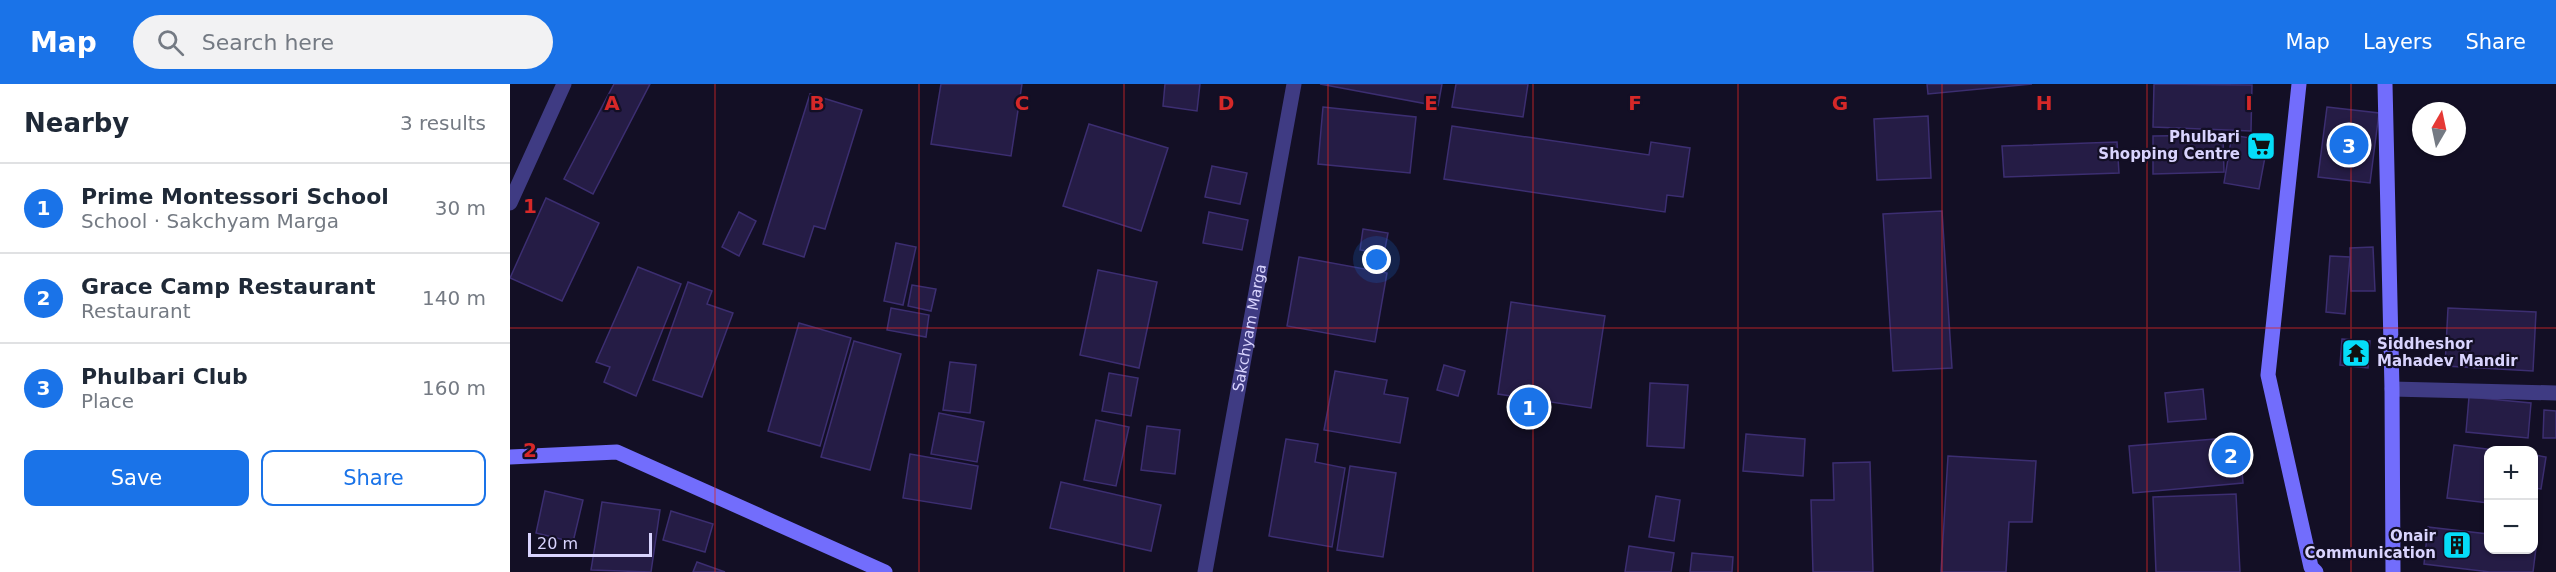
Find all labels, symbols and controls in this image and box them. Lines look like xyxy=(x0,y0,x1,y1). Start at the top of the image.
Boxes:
search box xyxy=(133,15,553,69)
text: Map xyxy=(30,26,97,59)
icon: search xyxy=(154,26,187,59)
text: Search here xyxy=(202,30,334,55)
text: Map xyxy=(2286,30,2330,54)
text: Layers xyxy=(2363,30,2432,54)
text: Share xyxy=(2465,30,2526,54)
text: A xyxy=(604,91,620,115)
text: B xyxy=(809,91,825,115)
text: C xyxy=(1015,91,1029,115)
text: D xyxy=(1218,91,1234,115)
text: E xyxy=(1424,91,1438,115)
text: F xyxy=(1628,91,1642,115)
text: G xyxy=(1832,91,1848,115)
text: H xyxy=(2036,91,2052,115)
text: I xyxy=(2245,91,2253,115)
north arrow xyxy=(2412,102,2466,156)
text: Nearby xyxy=(24,108,129,138)
text: 3 results xyxy=(400,111,486,135)
pin: 3 xyxy=(2330,122,2368,168)
place label: Phulbari Shopping Centre xyxy=(2098,128,2240,163)
supermarket icon: Phulbari Shopping Centre xyxy=(2245,130,2277,162)
text: Prime Montessori School xyxy=(81,184,389,209)
text: 1 xyxy=(523,194,537,218)
text: 1 xyxy=(37,196,50,220)
text: 30 m xyxy=(435,196,486,220)
text: School · Sakchyam Marga xyxy=(81,209,339,233)
your location xyxy=(1362,245,1391,274)
street label: Sakchyam Marga xyxy=(1229,263,1270,393)
text: Grace Camp Restaurant xyxy=(81,274,376,299)
text: 2 xyxy=(37,286,50,310)
text: 140 m xyxy=(422,286,486,310)
text: Restaurant xyxy=(81,299,191,323)
place label: Siddheshor Mahadev Mandir xyxy=(2377,335,2518,370)
temple icon: Siddheshor Mahadev Mandir xyxy=(2340,337,2372,369)
text: Phulbari Club xyxy=(81,364,248,389)
text: 3 xyxy=(37,376,50,400)
text: 160 m xyxy=(422,376,486,400)
pin: 1 xyxy=(1510,384,1548,430)
text: Place xyxy=(81,389,134,413)
pin: 2 xyxy=(2212,432,2250,478)
text: 2 xyxy=(523,438,537,462)
map controls xyxy=(2484,446,2538,554)
button: + xyxy=(2484,446,2538,500)
button: Save xyxy=(24,450,249,506)
button: Share xyxy=(261,450,486,506)
button: − xyxy=(2484,500,2538,554)
place label: Onair Communication xyxy=(2305,527,2437,562)
building icon: Onair Communication xyxy=(2441,529,2473,561)
scale bar xyxy=(528,530,652,558)
text: 20 m xyxy=(537,534,578,553)

